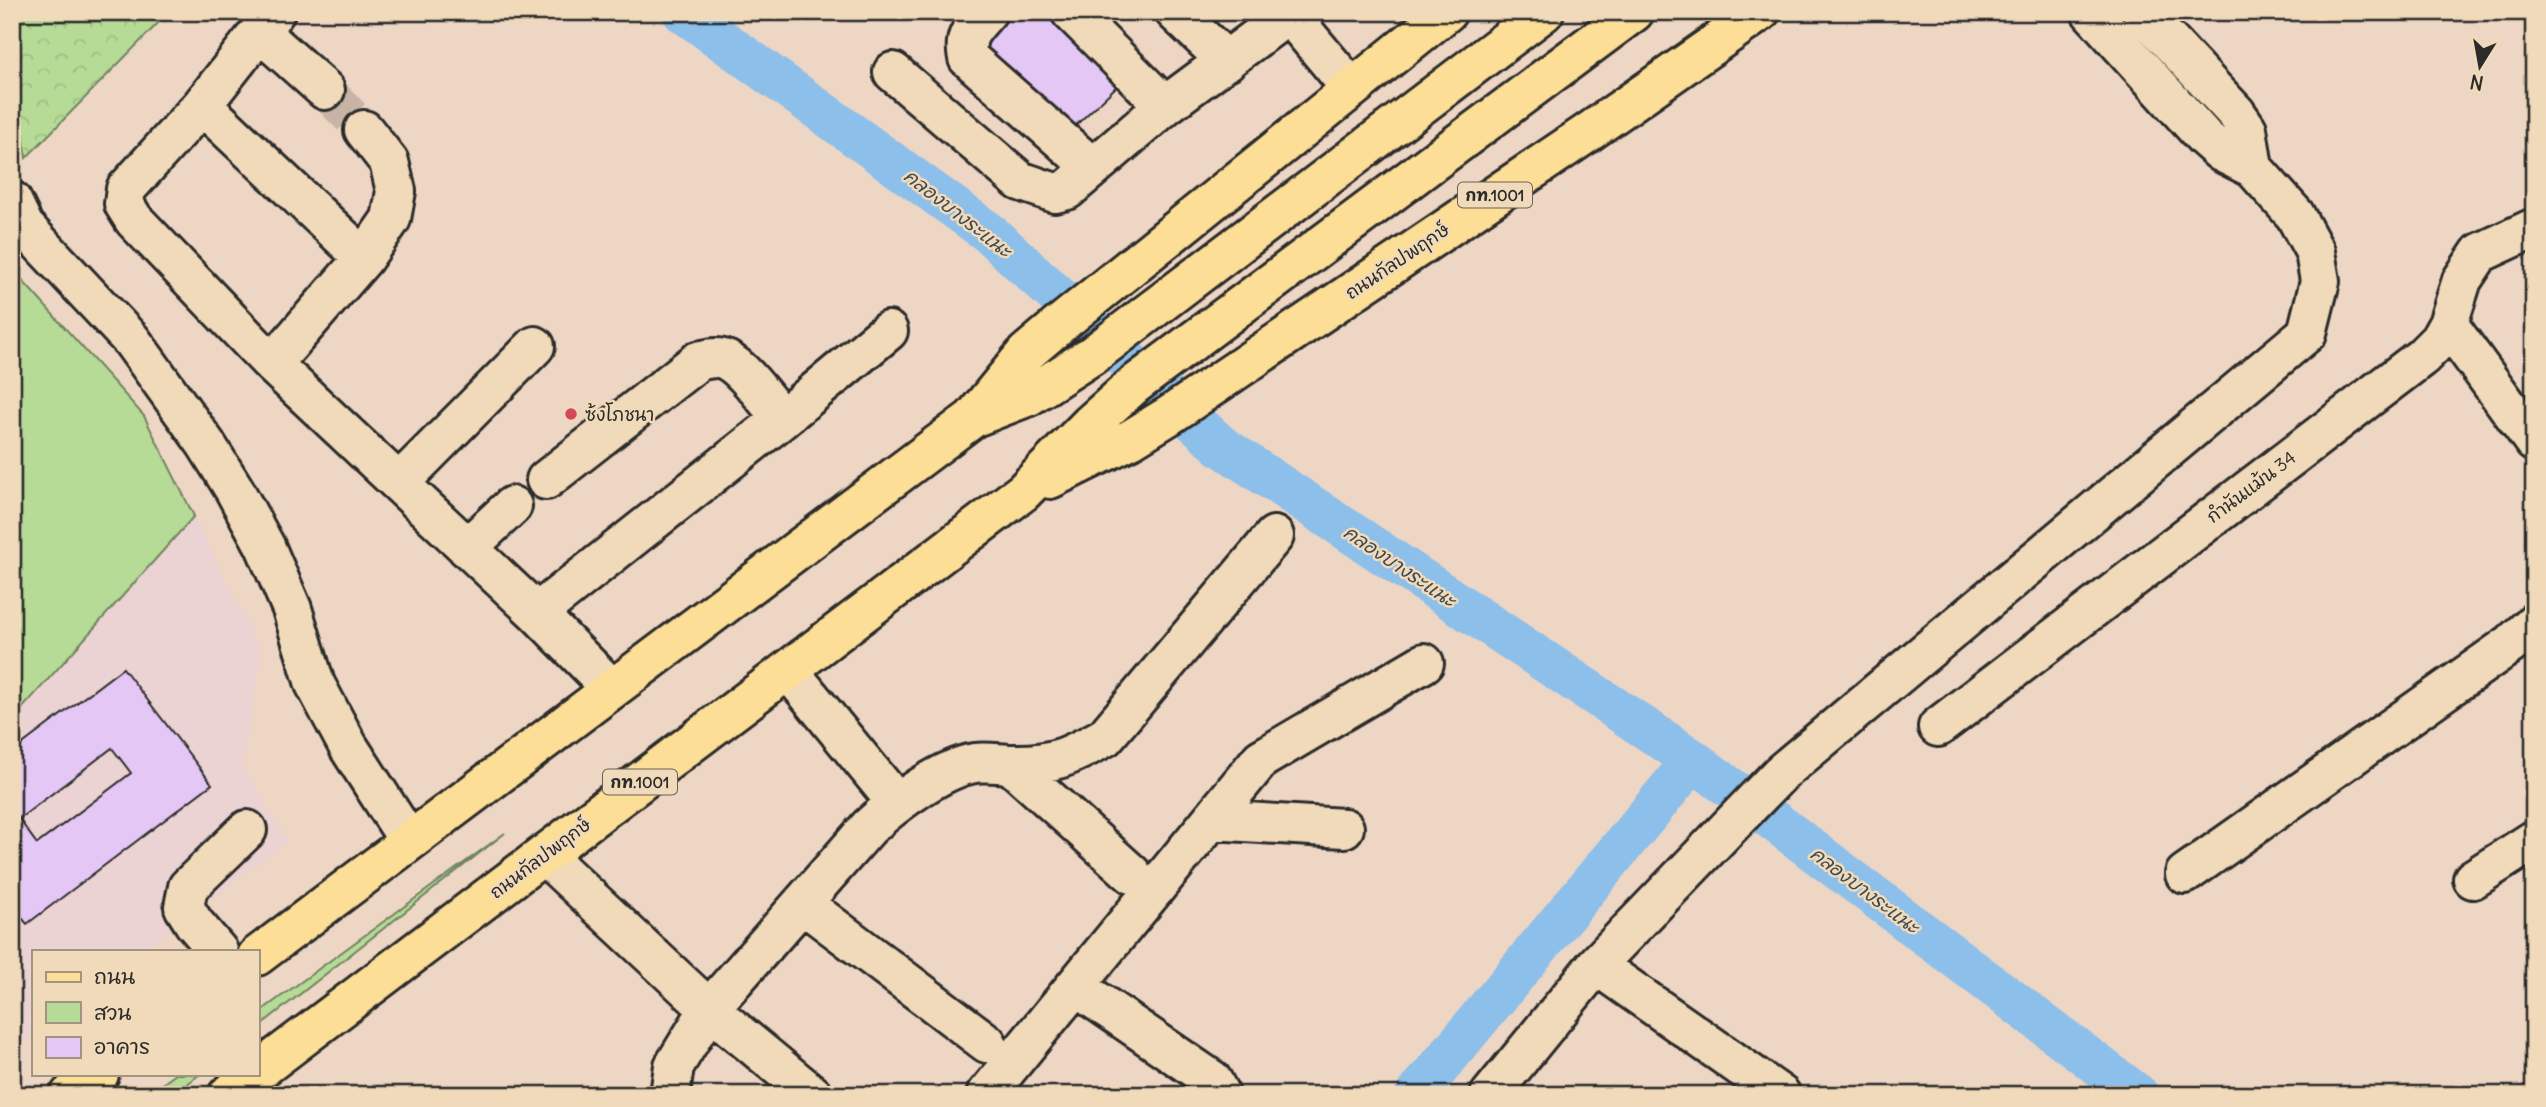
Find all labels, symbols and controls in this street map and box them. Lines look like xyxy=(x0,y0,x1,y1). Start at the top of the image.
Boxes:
north arrow xyxy=(2444,32,2514,102)
text: N xyxy=(2468,70,2485,96)
water label: คลองบางระแนะ xyxy=(899,164,1018,264)
road number: กท.1001 xyxy=(1458,182,1532,208)
street label: ถนนกัลปพฤกษ์ xyxy=(1340,217,1454,305)
place label: ซ้งโภชนา xyxy=(585,402,654,426)
marker: ซ้งโภชนา xyxy=(563,406,579,422)
street label: กำนันแม้น 34 xyxy=(2202,446,2300,528)
water label: คลองบางระแนะ xyxy=(1339,520,1462,614)
road number: กท.1001 xyxy=(603,769,677,794)
street label: ถนนกัลปพฤกษ์ xyxy=(484,812,596,904)
water label: คลองบางระแนะ xyxy=(1806,841,1926,940)
legend xyxy=(32,950,259,1076)
text: ถนน xyxy=(94,963,135,990)
text: สวน xyxy=(94,999,131,1026)
text: อาคาร xyxy=(94,1033,150,1060)

